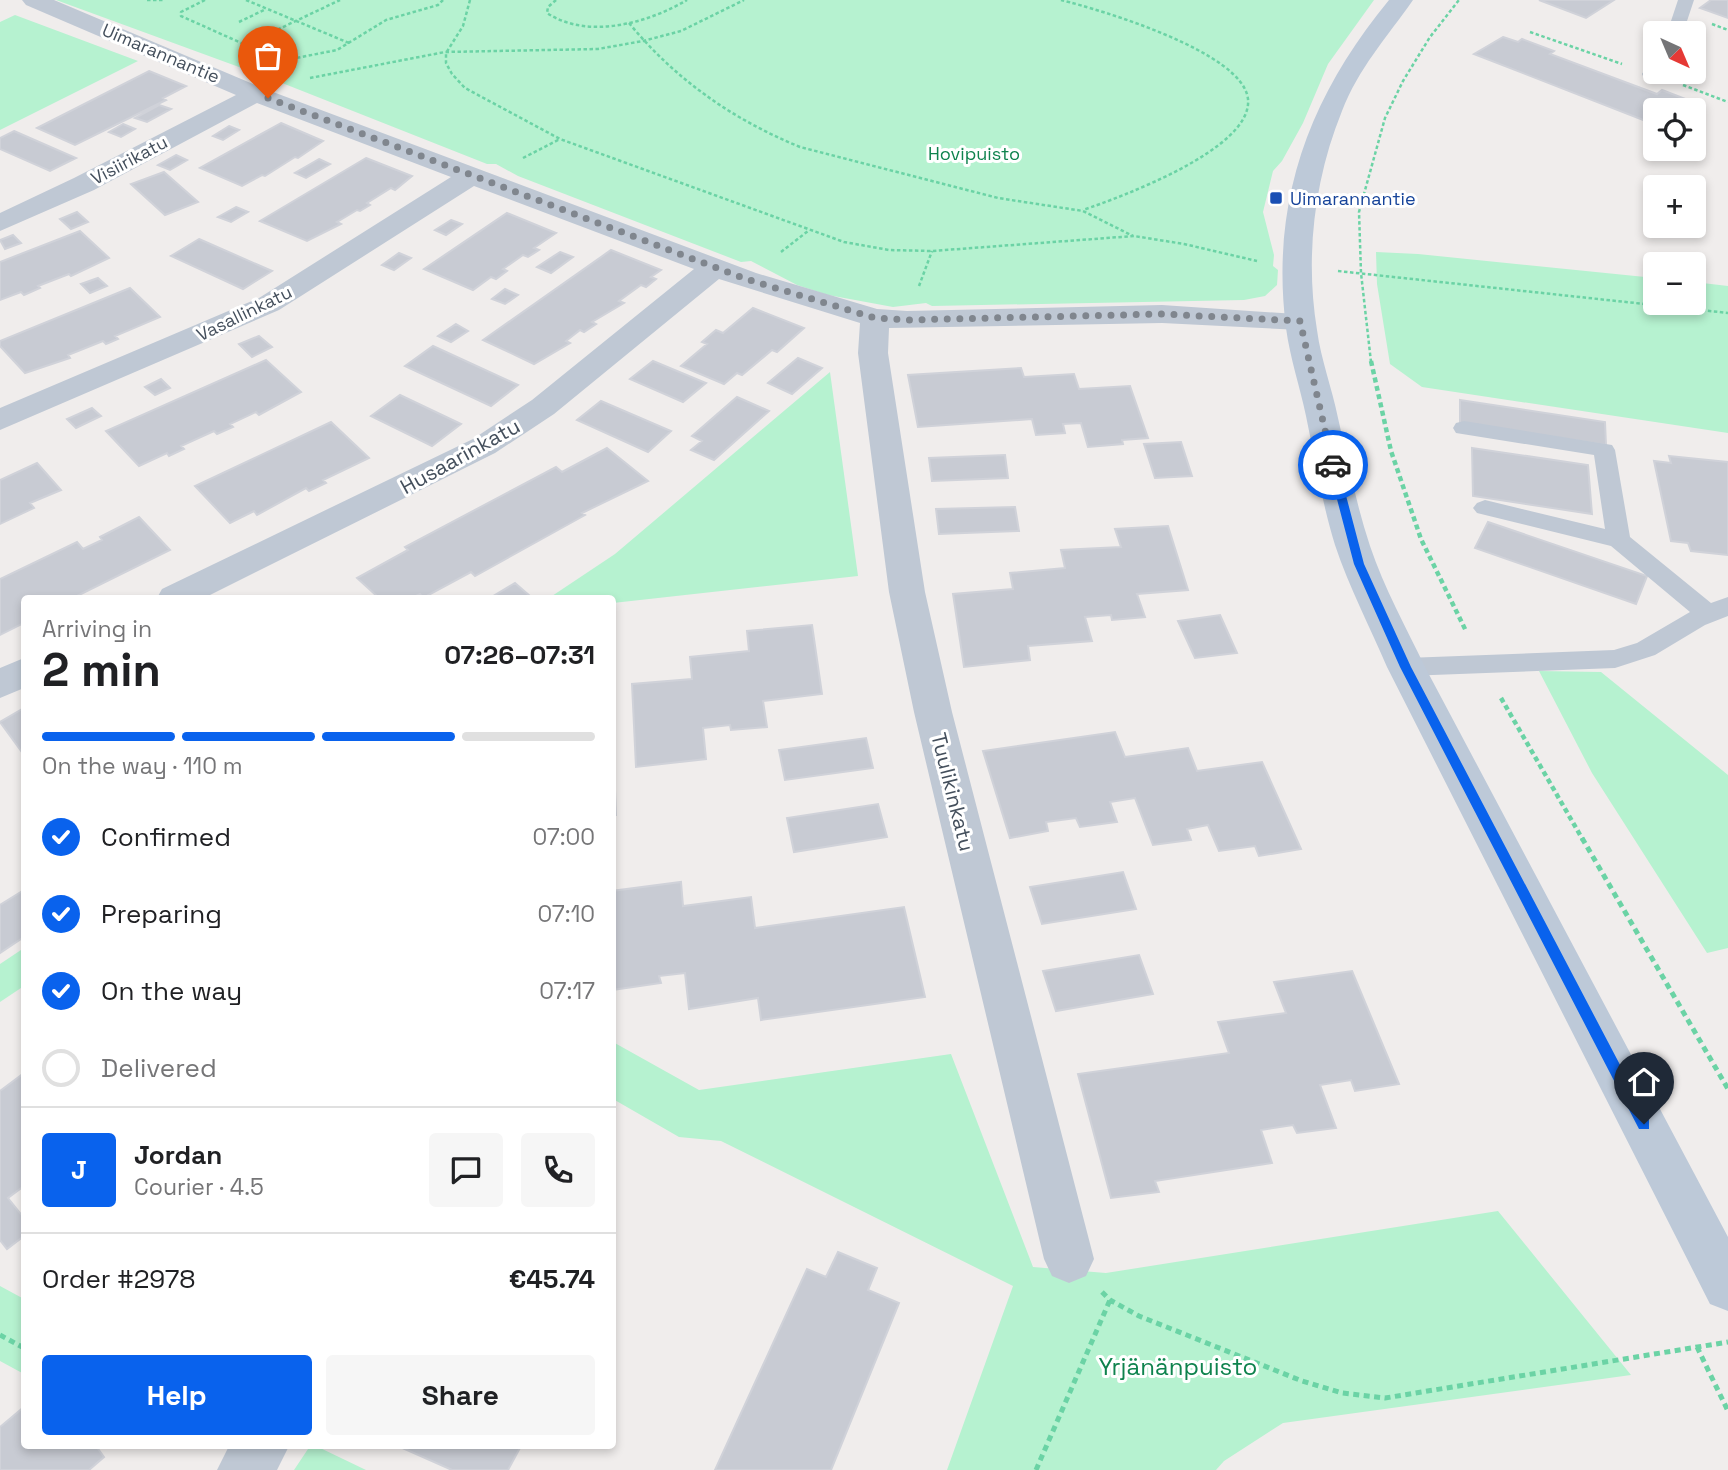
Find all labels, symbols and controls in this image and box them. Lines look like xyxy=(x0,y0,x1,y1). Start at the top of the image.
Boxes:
street label: Uimarannantie xyxy=(99,18,223,88)
north arrow xyxy=(1643,21,1706,84)
map controls xyxy=(1643,21,1706,315)
pin xyxy=(238,26,298,98)
icon: bag xyxy=(249,37,287,75)
button: locate xyxy=(1643,98,1706,161)
street label: Visiirikatu xyxy=(87,130,171,190)
park label: Hovipuisto xyxy=(928,142,1020,165)
button: + xyxy=(1643,175,1706,238)
place label: Uimarannantie xyxy=(1290,187,1416,210)
marker: Uimarannantie xyxy=(1268,190,1284,206)
button: − xyxy=(1643,252,1706,315)
street label: Vasallinkatu xyxy=(193,280,295,346)
street label: Husaarinkatu xyxy=(395,412,525,500)
courier xyxy=(1298,430,1368,500)
icon: car xyxy=(1314,446,1352,484)
text: Arriving in xyxy=(42,614,152,644)
text: 07:26–07:31 xyxy=(444,638,595,672)
text: 2 min xyxy=(42,641,161,699)
street label: Tuulikinkatu xyxy=(925,730,981,854)
text: On the way · 110 m xyxy=(42,751,243,781)
icon: check xyxy=(42,818,80,856)
text: Confirmed xyxy=(101,820,231,854)
text: 07:00 xyxy=(532,822,595,852)
icon: check xyxy=(42,895,80,933)
text: Preparing xyxy=(101,897,222,931)
text: 07:10 xyxy=(538,899,595,929)
icon: check xyxy=(42,972,80,1010)
text: On the way xyxy=(101,974,242,1008)
text: 07:17 xyxy=(539,976,595,1006)
text: Delivered xyxy=(101,1051,217,1085)
pin xyxy=(1614,1052,1674,1124)
icon: home xyxy=(1625,1063,1663,1101)
button: chat xyxy=(429,1133,503,1207)
button: phone xyxy=(521,1133,595,1207)
text: Jordan xyxy=(134,1138,222,1172)
text: J xyxy=(71,1153,87,1187)
text: Courier · 4.5 xyxy=(134,1172,264,1202)
text: Order #2978 xyxy=(42,1262,196,1296)
text: €45.74 xyxy=(509,1262,595,1296)
park label: Yrjänänpuisto xyxy=(1099,1351,1257,1382)
button: Help xyxy=(42,1355,312,1435)
button: Share xyxy=(326,1355,595,1435)

